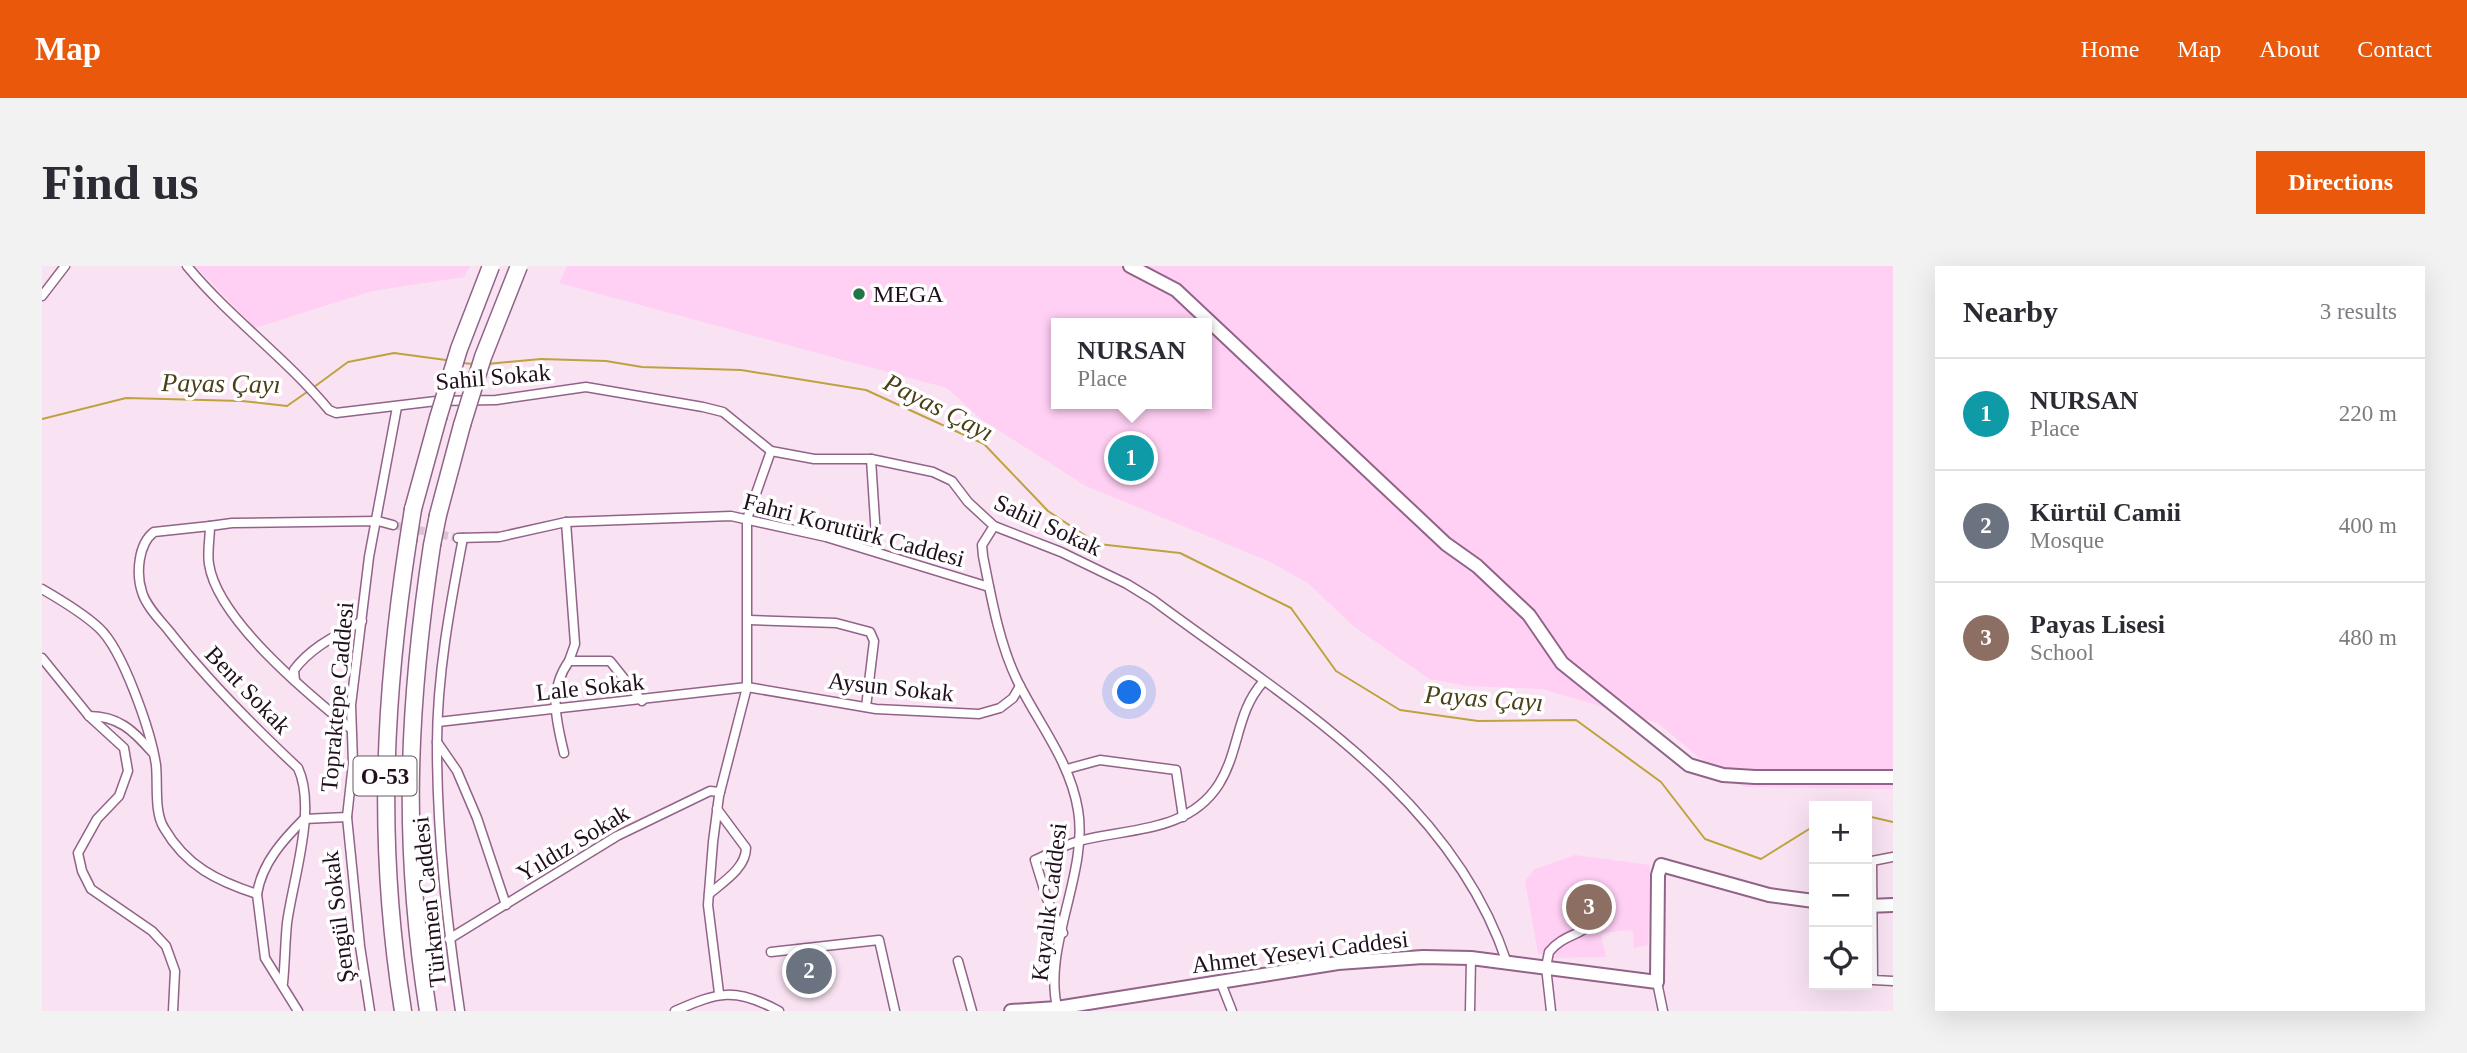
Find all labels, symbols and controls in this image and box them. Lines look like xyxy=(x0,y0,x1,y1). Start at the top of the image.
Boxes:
text: Map xyxy=(35,31,101,67)
text: Home xyxy=(2081,36,2139,62)
text: Map xyxy=(2177,36,2221,62)
text: About xyxy=(2259,36,2319,62)
text: Contact xyxy=(2357,36,2432,62)
button: Directions xyxy=(2256,151,2425,214)
text: Find us xyxy=(42,155,199,210)
place label: MEGA xyxy=(873,281,944,307)
marker: MEGA xyxy=(851,286,867,302)
text: Nearby xyxy=(1963,295,2058,328)
text: 3 results xyxy=(2320,299,2397,324)
popup xyxy=(1051,318,1212,409)
text: NURSAN xyxy=(1077,336,1186,365)
street label: Sahil Sokak xyxy=(434,359,552,395)
text: Place xyxy=(1077,366,1127,391)
water label: Payas Çayı xyxy=(878,367,998,447)
water label: Payas Çayı xyxy=(160,368,281,399)
text: NURSAN xyxy=(2030,386,2138,415)
text: 1 xyxy=(1980,401,1992,426)
text: 220 m xyxy=(2339,401,2397,426)
text: Place xyxy=(2030,416,2080,441)
pin: 1 xyxy=(1108,432,1154,484)
street label: Fahri Korutürk Caddesi xyxy=(741,488,968,572)
street label: Sahil Sokak xyxy=(990,489,1106,561)
text: Kürtül Camii xyxy=(2030,498,2181,527)
text: 2 xyxy=(1980,513,1992,538)
text: 400 m xyxy=(2339,513,2397,538)
text: Mosque xyxy=(2030,528,2104,553)
street label: Topraktepe Caddesi xyxy=(316,600,358,793)
text: Payas Lisesi xyxy=(2030,610,2165,639)
text: 3 xyxy=(1980,625,1992,650)
text: 480 m xyxy=(2339,625,2397,650)
text: School xyxy=(2030,640,2094,665)
street label: Bent Sokak xyxy=(200,641,296,739)
street label: Aysun Sokak xyxy=(827,667,955,707)
street label: Lale Sokak xyxy=(535,668,645,706)
your location xyxy=(1112,675,1146,709)
water label: Payas Çayı xyxy=(1423,680,1544,717)
road number: O-53 xyxy=(354,756,416,796)
street label: Yıldız Sokak xyxy=(512,799,634,887)
map controls xyxy=(1809,801,1872,990)
button: + xyxy=(1809,801,1872,864)
street label: Türkmen Caddesi xyxy=(407,815,451,989)
street label: Kayalık Caddesi xyxy=(1026,821,1072,983)
street label: Şengül Sokak xyxy=(317,850,359,984)
button: − xyxy=(1809,864,1872,927)
pin: 3 xyxy=(1566,881,1612,933)
street label: Ahmet Yesevi Caddesi xyxy=(1190,926,1410,978)
button: locate xyxy=(1809,927,1872,990)
pin: 2 xyxy=(786,945,832,997)

